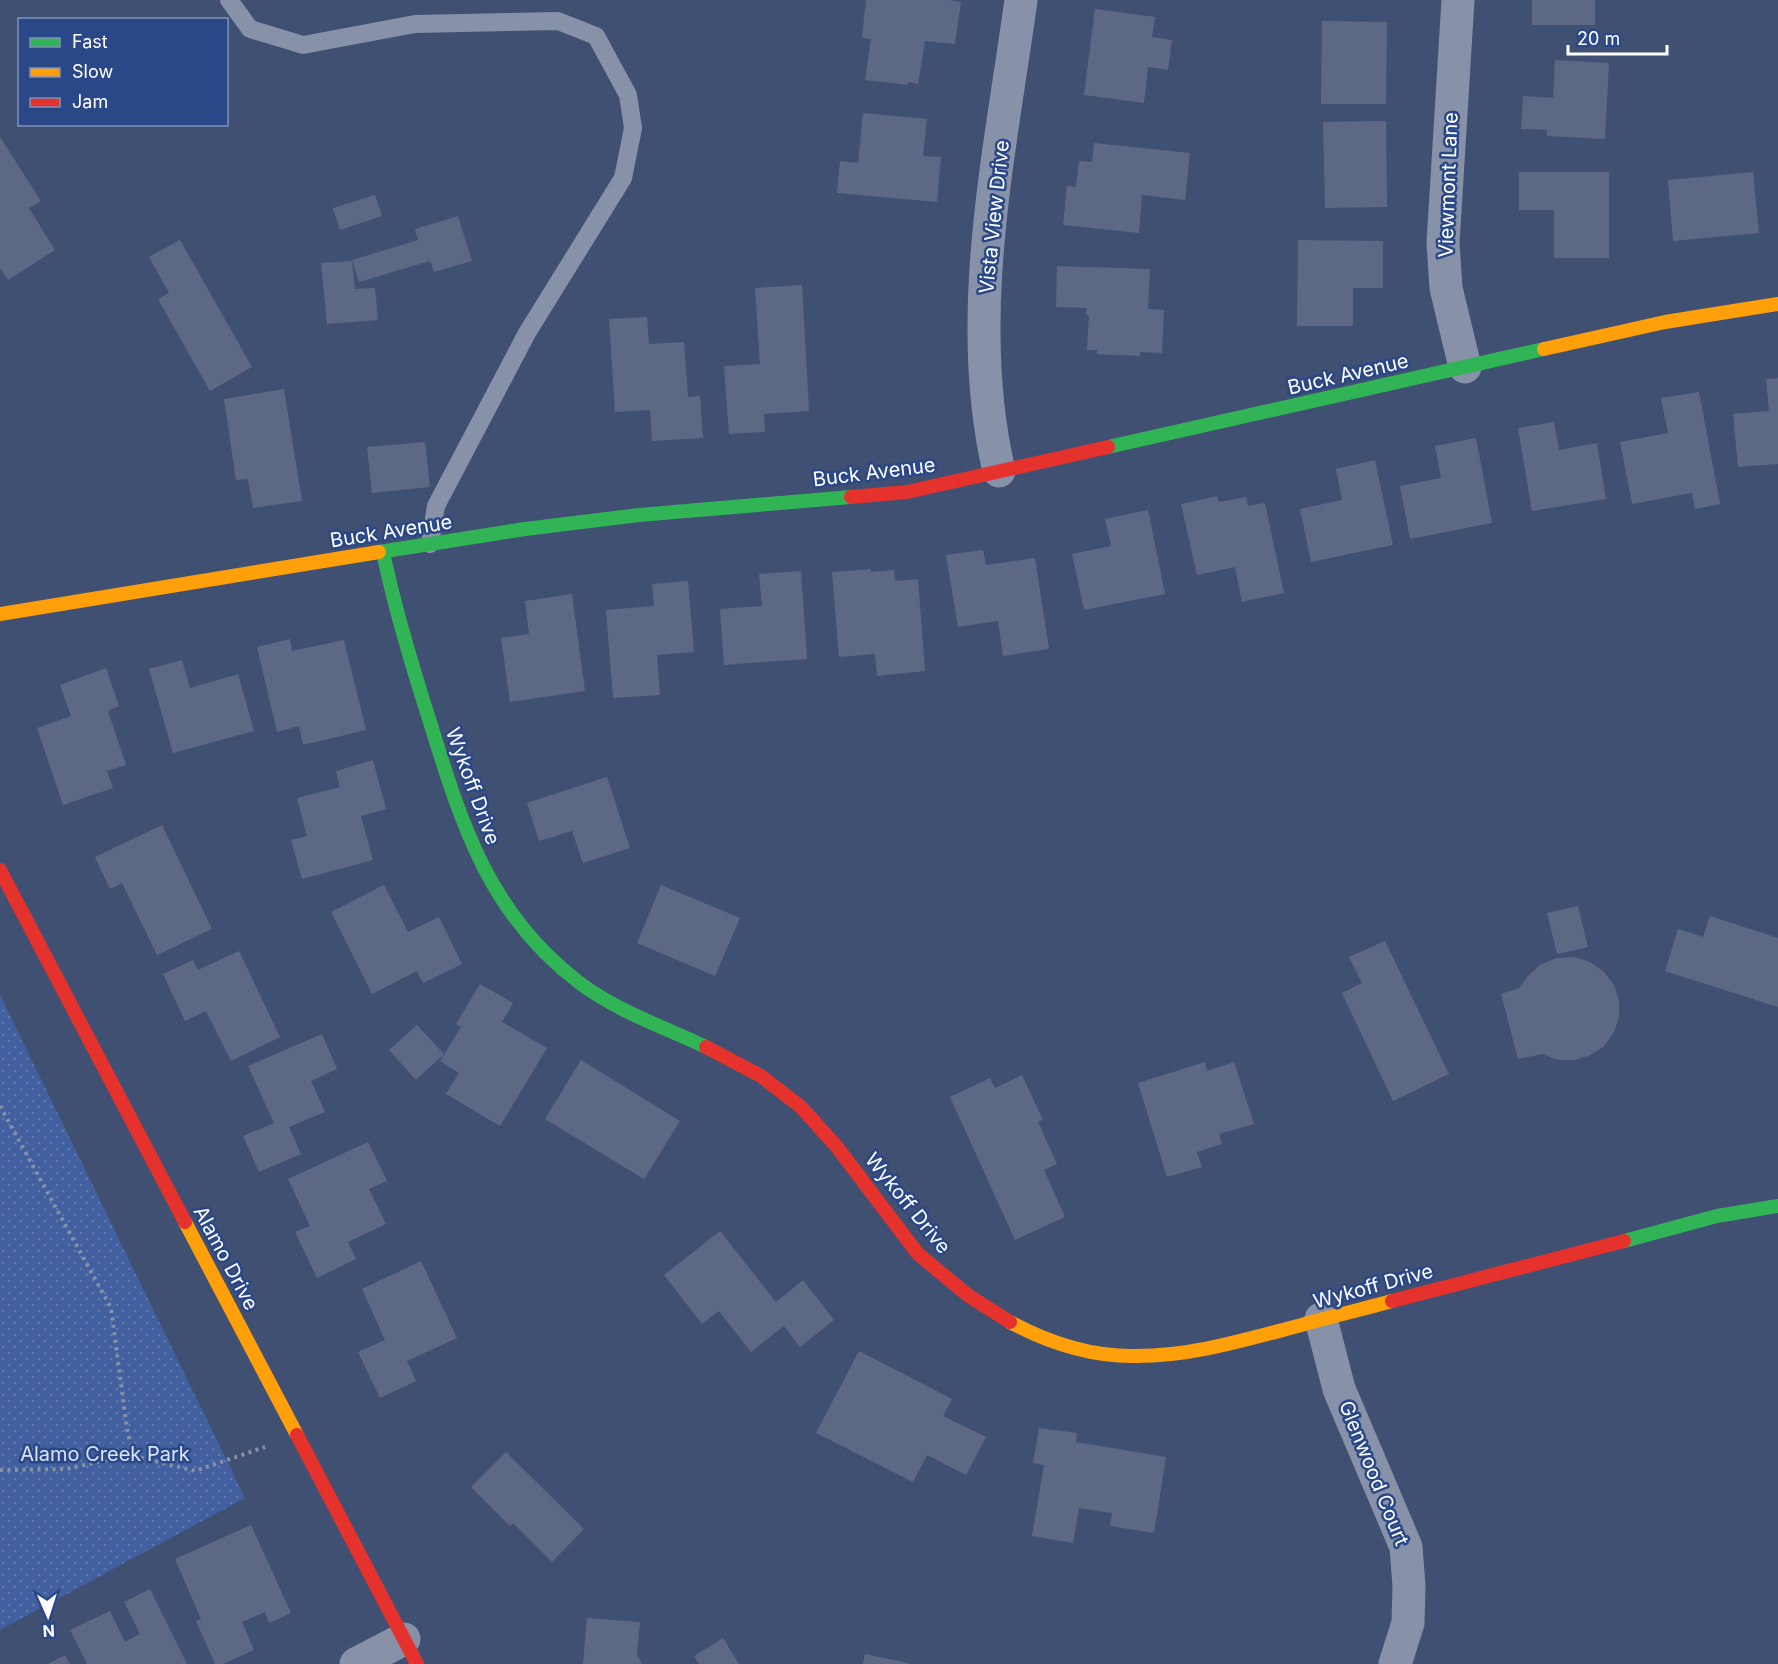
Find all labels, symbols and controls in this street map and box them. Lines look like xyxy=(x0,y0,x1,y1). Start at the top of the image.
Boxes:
legend xyxy=(18,18,228,126)
scale bar xyxy=(1568,18,1667,56)
text: 20 m xyxy=(1577,28,1620,49)
text: Fast xyxy=(72,31,108,52)
text: Slow xyxy=(72,61,113,82)
text: Jam xyxy=(72,91,108,112)
street label: Viewmont Lane xyxy=(1433,112,1463,258)
street label: Vista View Drive xyxy=(974,139,1014,295)
street label: Buck Avenue xyxy=(1285,348,1411,400)
street label: Buck Avenue xyxy=(811,453,937,491)
street label: Buck Avenue xyxy=(328,510,454,552)
street label: Wykoff Drive xyxy=(441,724,505,848)
street label: Wykoff Drive xyxy=(860,1148,956,1258)
street label: Alamo Drive xyxy=(188,1202,264,1314)
street label: Wykoff Drive xyxy=(1311,1259,1435,1313)
street label: Glenwood Court xyxy=(1334,1397,1414,1549)
park label: Alamo Creek Park xyxy=(20,1442,190,1466)
north arrow xyxy=(18,1586,78,1646)
text: N xyxy=(42,1621,55,1641)

